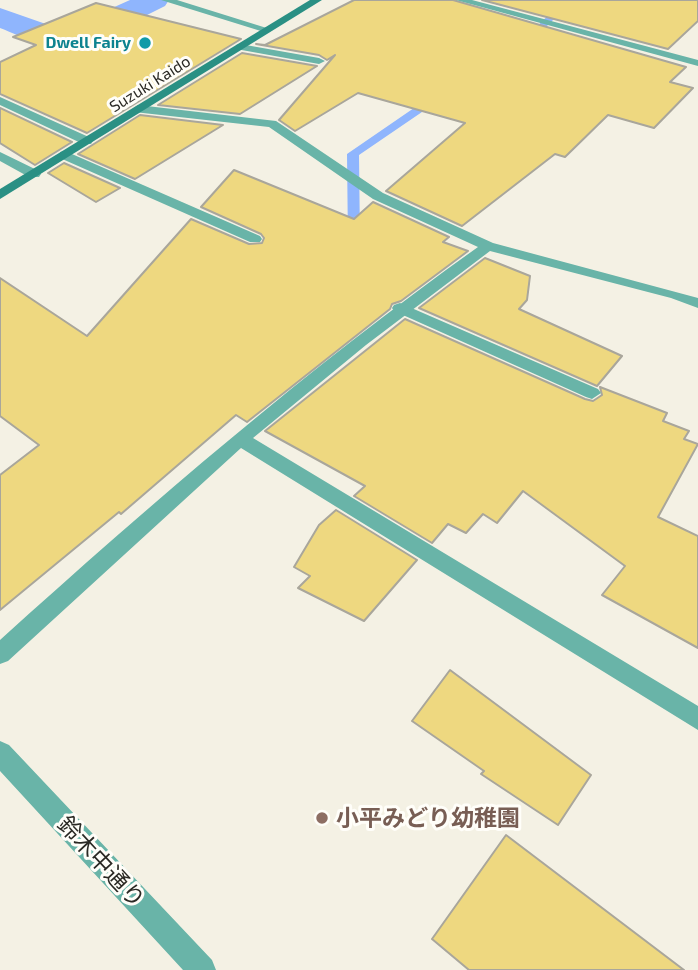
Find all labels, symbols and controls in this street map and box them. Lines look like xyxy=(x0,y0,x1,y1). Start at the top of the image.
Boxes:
place label: Dwell Fairy xyxy=(46,33,131,53)
marker: Dwell Fairy xyxy=(137,35,153,51)
street label: Suzuki Kaido xyxy=(106,52,194,116)
place label: 小平みどり幼稚園 xyxy=(336,804,520,832)
marker: 小平みどり幼稚園 xyxy=(314,810,330,826)
street label: 鈴木中通り xyxy=(52,811,150,913)

